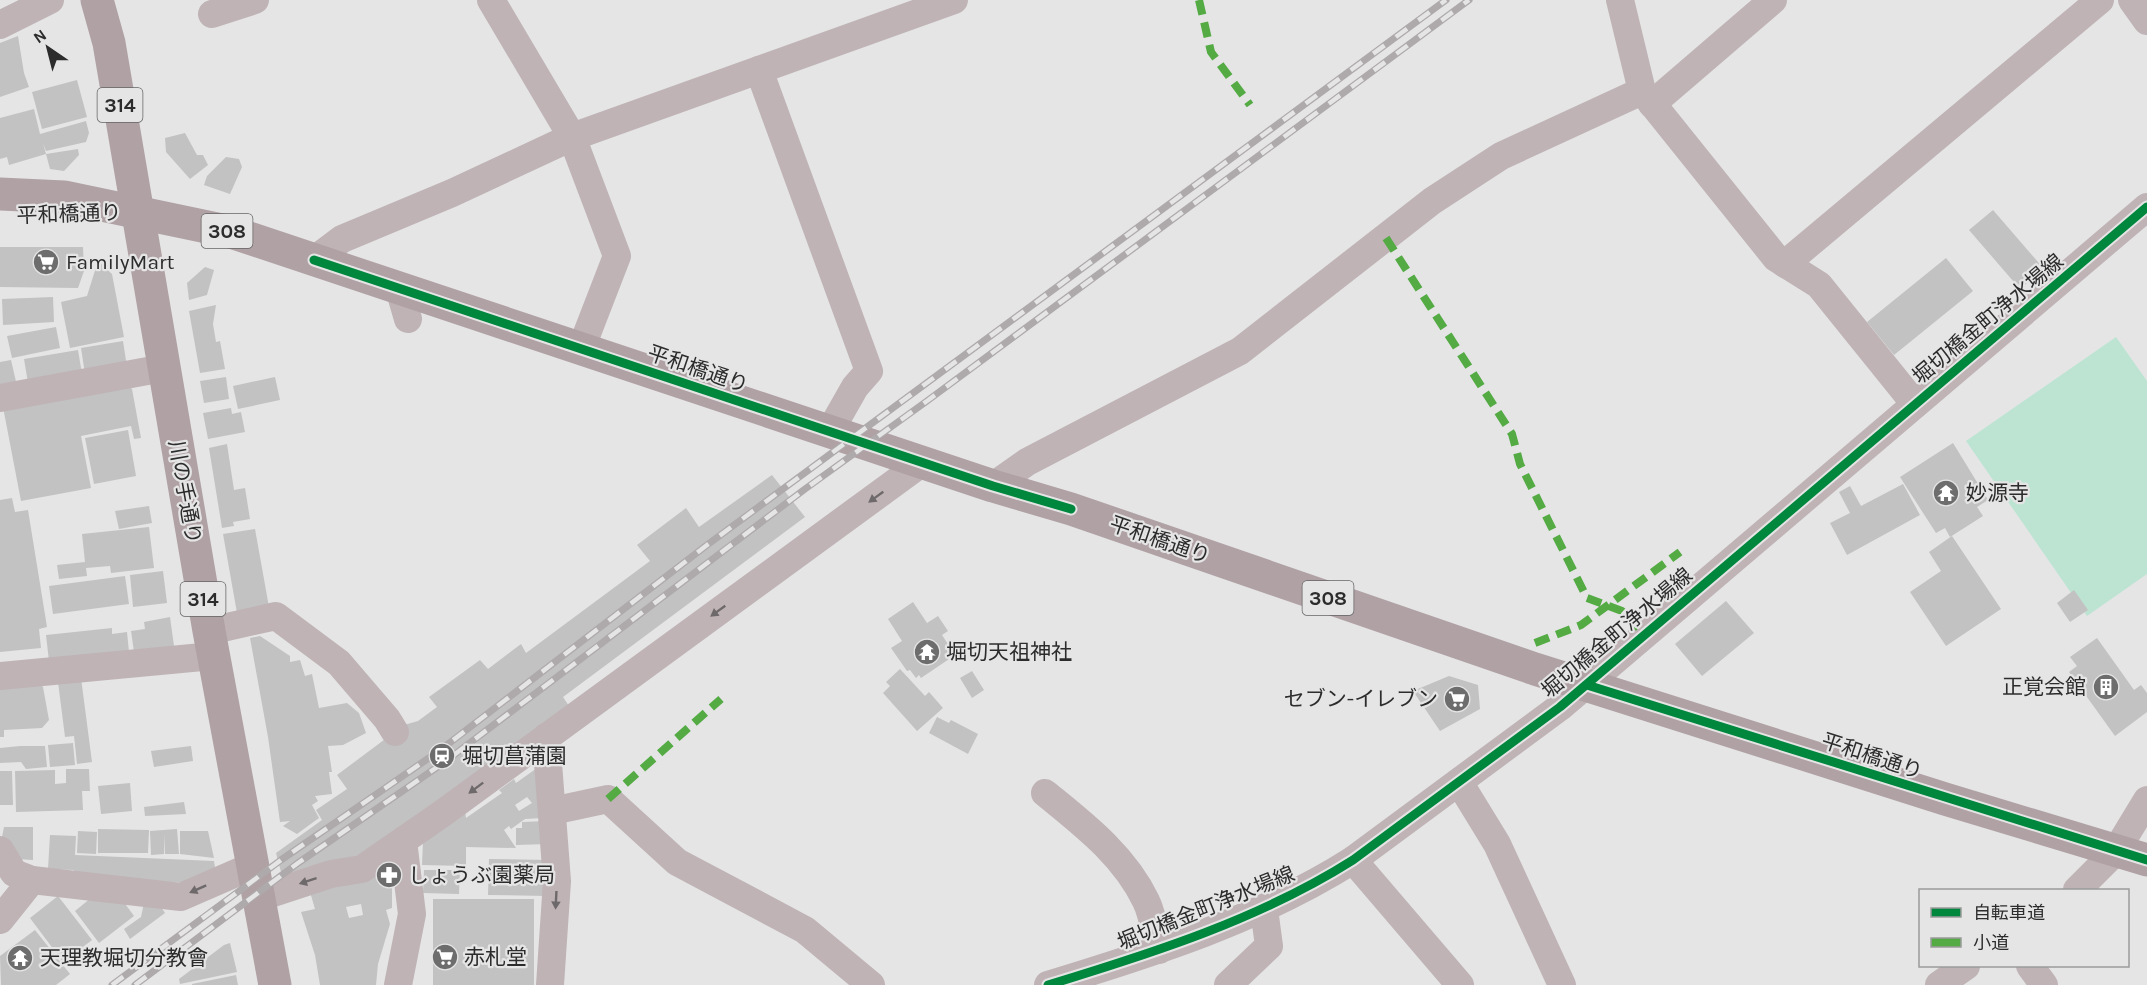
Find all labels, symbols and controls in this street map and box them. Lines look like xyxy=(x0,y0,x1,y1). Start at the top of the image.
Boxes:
north arrow xyxy=(18,18,78,78)
text: N xyxy=(30,25,50,47)
road number: 314 xyxy=(98,88,142,122)
street label: 平和橋通り xyxy=(16,200,122,228)
road number: 308 xyxy=(202,214,252,248)
supermarket icon: FamilyMart xyxy=(31,247,61,277)
street label: 堀切橋金町浄水場線 xyxy=(1908,249,2068,389)
place label: FamilyMart xyxy=(66,250,175,274)
street label: 平和橋通り xyxy=(644,341,752,397)
street label: 川の手通り xyxy=(164,438,206,546)
temple icon: 妙源寺 xyxy=(1931,478,1961,508)
place label: 妙源寺 xyxy=(1966,481,2029,505)
one-way arrow xyxy=(869,491,885,503)
street label: 平和橋通り xyxy=(1106,512,1214,568)
street label: 堀切橋金町浄水場線 xyxy=(1537,563,1697,703)
road number: 308 xyxy=(1302,581,1354,615)
road number: 314 xyxy=(180,582,226,616)
one-way arrow xyxy=(711,605,727,617)
temple icon: 堀切天祖神社 xyxy=(912,637,942,667)
place label: 堀切天祖神社 xyxy=(946,640,1072,664)
building icon: 正覚会館 xyxy=(2091,672,2121,702)
place label: 正覚会館 xyxy=(2002,675,2086,699)
supermarket icon: セブン-イレブン xyxy=(1442,684,1472,714)
place label: セブン-イレブン xyxy=(1284,687,1438,711)
street label: 平和橋通り xyxy=(1818,728,1926,784)
station icon: 堀切菖蒲園 xyxy=(427,741,457,771)
place label: 堀切菖蒲園 xyxy=(462,744,567,768)
one-way arrow xyxy=(469,782,484,794)
pharmacy icon: しょうぶ園薬局 xyxy=(374,860,404,890)
street label: 堀切橋金町浄水場線 xyxy=(1114,861,1298,955)
place label: しょうぶ園薬局 xyxy=(408,863,555,887)
one-way arrow xyxy=(299,877,317,887)
one-way arrow xyxy=(189,885,207,895)
legend xyxy=(1919,889,2129,967)
one-way arrow xyxy=(552,890,561,909)
text: 自転車道 xyxy=(1973,902,2045,924)
text: 小道 xyxy=(1973,932,2009,954)
supermarket icon: 赤札堂 xyxy=(430,942,460,972)
temple icon: 天理教堀切分教會 xyxy=(5,943,35,973)
place label: 赤札堂 xyxy=(464,945,527,969)
place label: 天理教堀切分教會 xyxy=(40,946,208,970)

